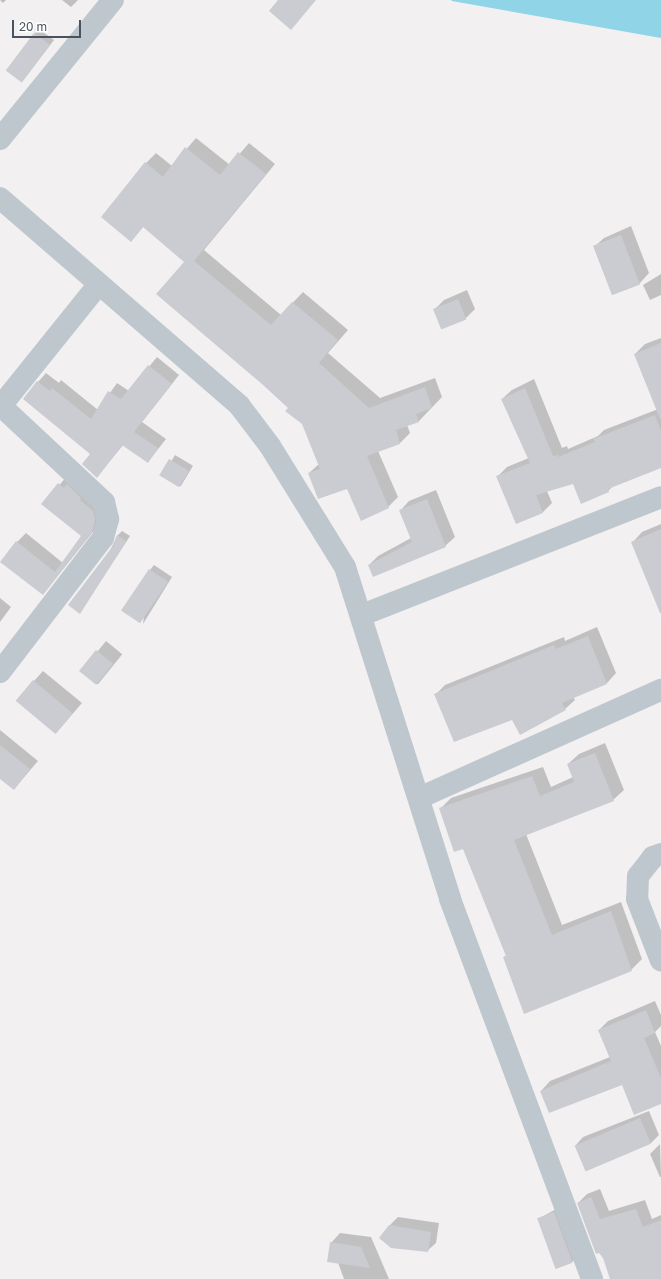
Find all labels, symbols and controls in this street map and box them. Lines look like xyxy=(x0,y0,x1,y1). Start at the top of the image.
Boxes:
scale bar xyxy=(14,12,83,38)
text: 20 m xyxy=(19,19,47,34)

